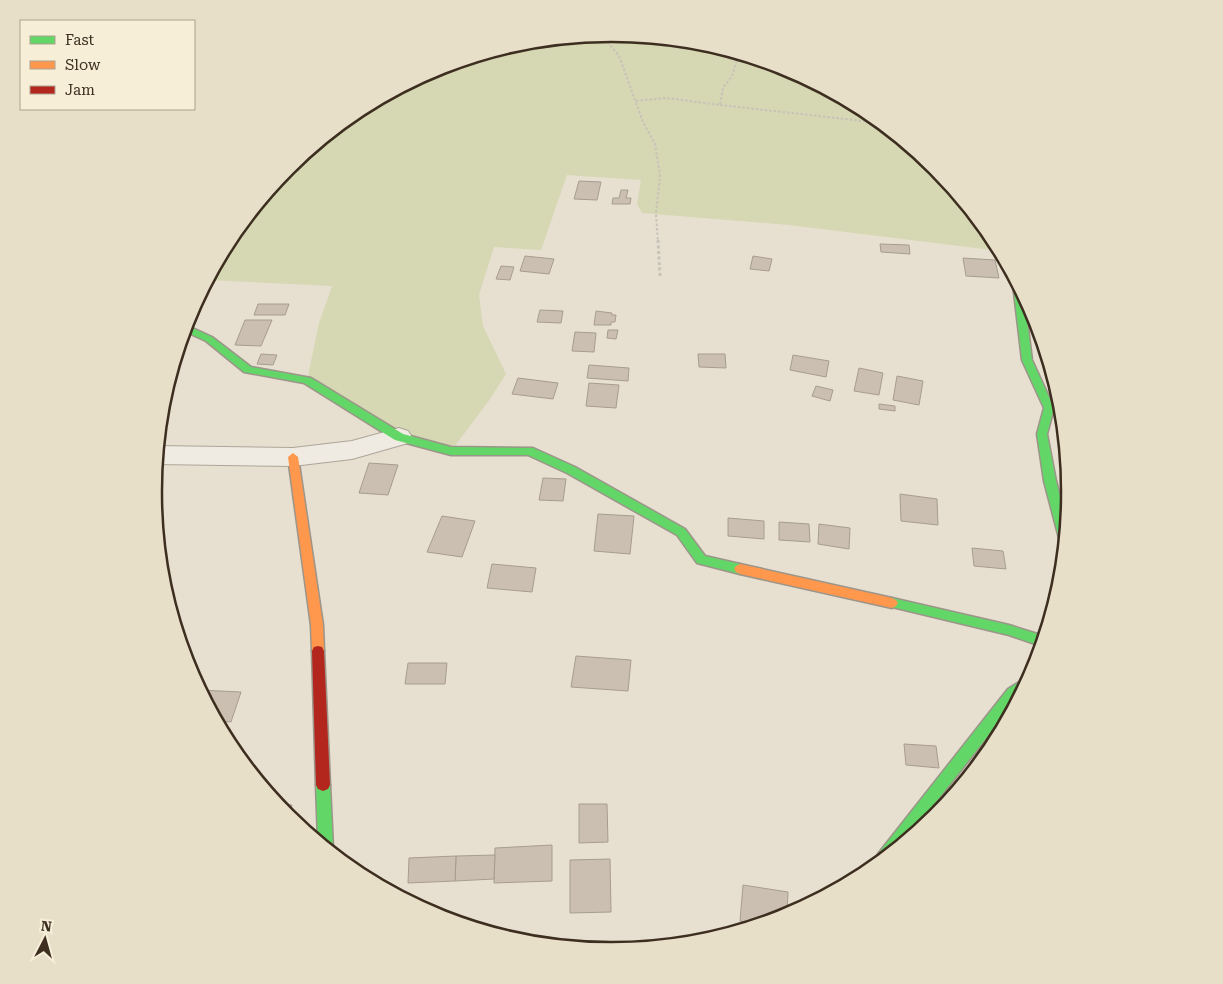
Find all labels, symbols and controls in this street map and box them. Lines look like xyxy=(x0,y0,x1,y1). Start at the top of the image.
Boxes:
legend xyxy=(20,20,195,110)
text: Fast xyxy=(65,31,95,49)
text: Slow xyxy=(65,56,101,74)
text: Jam xyxy=(65,81,95,99)
north arrow xyxy=(20,914,70,964)
text: N xyxy=(40,918,53,935)

